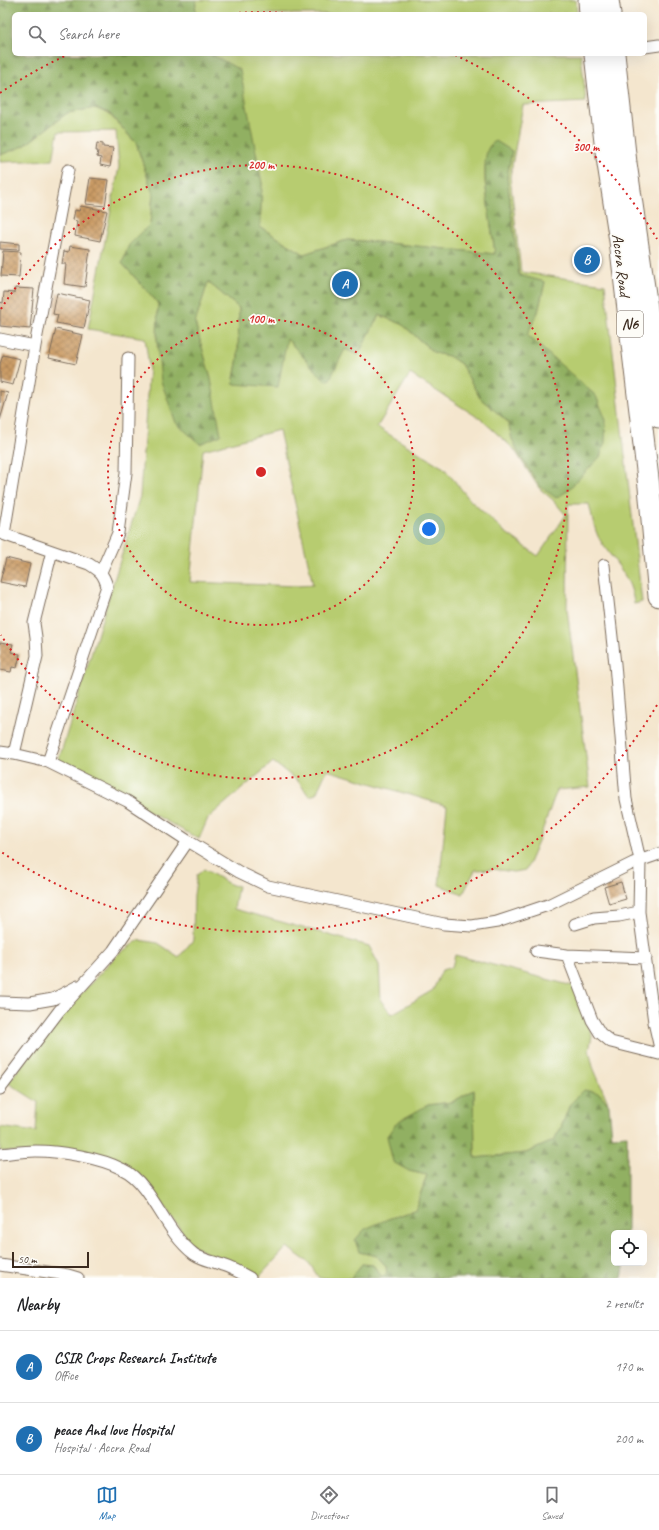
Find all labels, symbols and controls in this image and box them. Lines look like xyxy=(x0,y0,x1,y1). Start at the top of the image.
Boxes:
search box xyxy=(12,12,647,56)
icon: search xyxy=(26,23,48,45)
text: Search here xyxy=(58,25,119,44)
text: 300 m xyxy=(573,139,600,155)
text: 200 m xyxy=(248,157,275,173)
street label: Accra Road xyxy=(607,233,635,300)
pin: B xyxy=(574,245,600,275)
pin: A xyxy=(332,269,358,299)
text: 100 m xyxy=(248,311,275,327)
road number: N6 xyxy=(617,311,643,337)
centre of rings xyxy=(254,465,268,479)
your location xyxy=(419,519,439,539)
map controls xyxy=(611,1230,647,1266)
button: locate xyxy=(611,1230,647,1266)
scale bar xyxy=(12,1250,89,1269)
text: 50 m xyxy=(18,1252,37,1266)
text: Nearby xyxy=(16,1294,59,1315)
text: 2 results xyxy=(605,1296,643,1312)
text: CSIR Crops Research Institute xyxy=(54,1349,216,1368)
text: A xyxy=(26,1359,32,1375)
text: 170 m xyxy=(615,1359,643,1375)
text: Office xyxy=(54,1368,78,1384)
text: peace And love Hospital xyxy=(54,1421,172,1440)
text: B xyxy=(26,1431,32,1447)
text: 200 m xyxy=(615,1431,643,1447)
text: Hospital · Accra Road xyxy=(54,1440,149,1456)
tab: Map xyxy=(96,1484,118,1522)
tab: Directions xyxy=(310,1484,349,1522)
tab: Saved xyxy=(541,1484,563,1522)

